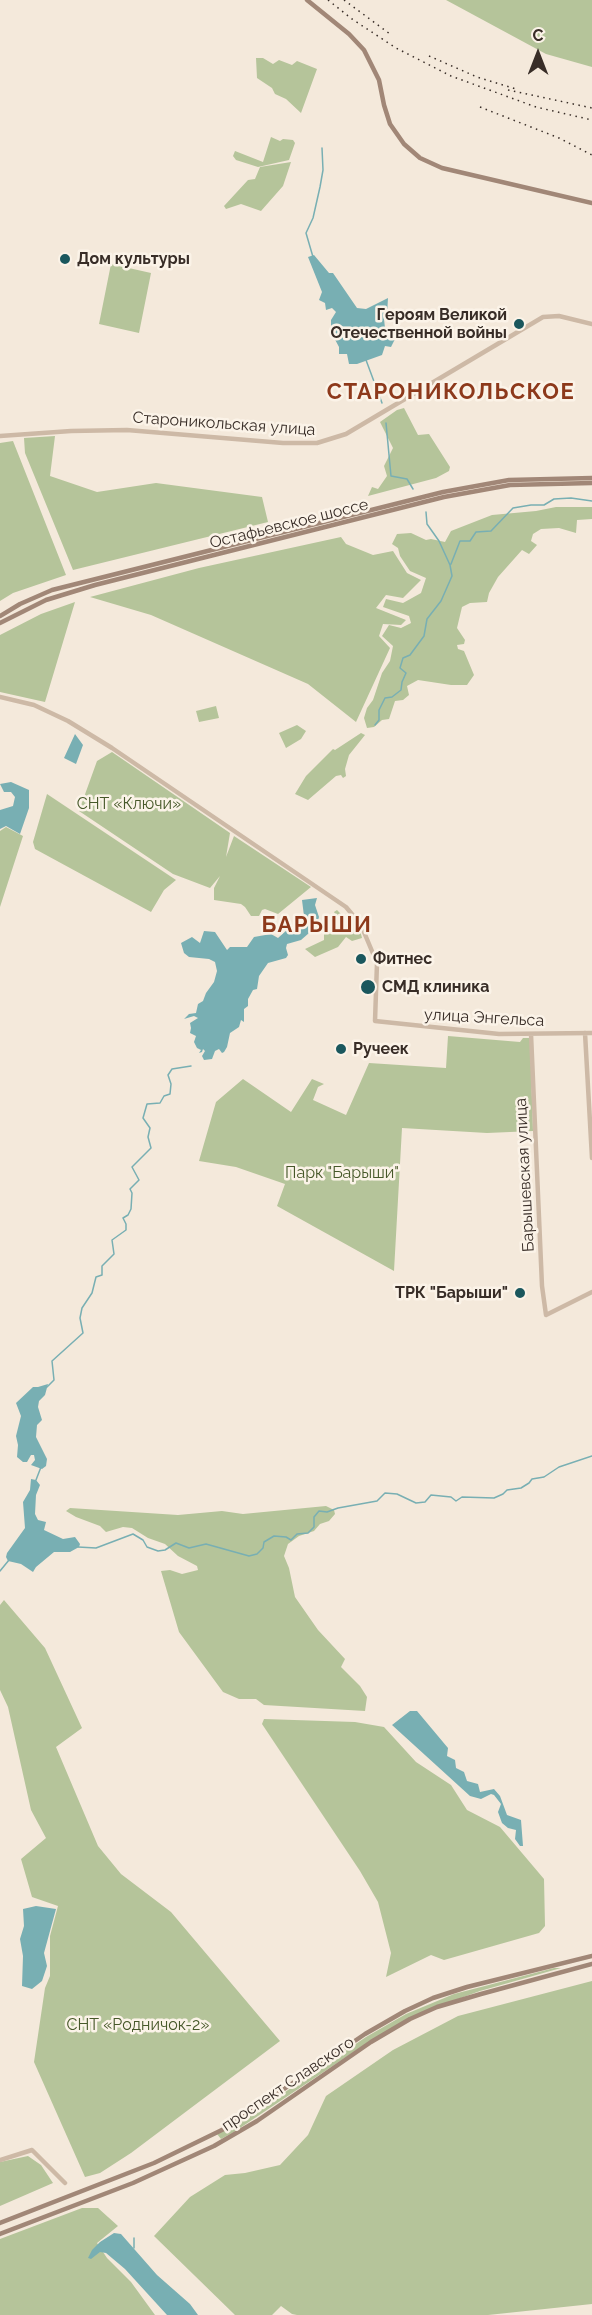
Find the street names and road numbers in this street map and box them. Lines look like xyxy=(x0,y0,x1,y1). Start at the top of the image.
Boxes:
street label: Староникольская улица xyxy=(132,408,316,440)
street label: Остафьевское шоссе xyxy=(208,495,370,553)
street label: улица Энгельса xyxy=(423,1005,545,1031)
street label: Барышевская улица xyxy=(511,1098,539,1252)
street label: проспект Славского xyxy=(218,2033,358,2135)

